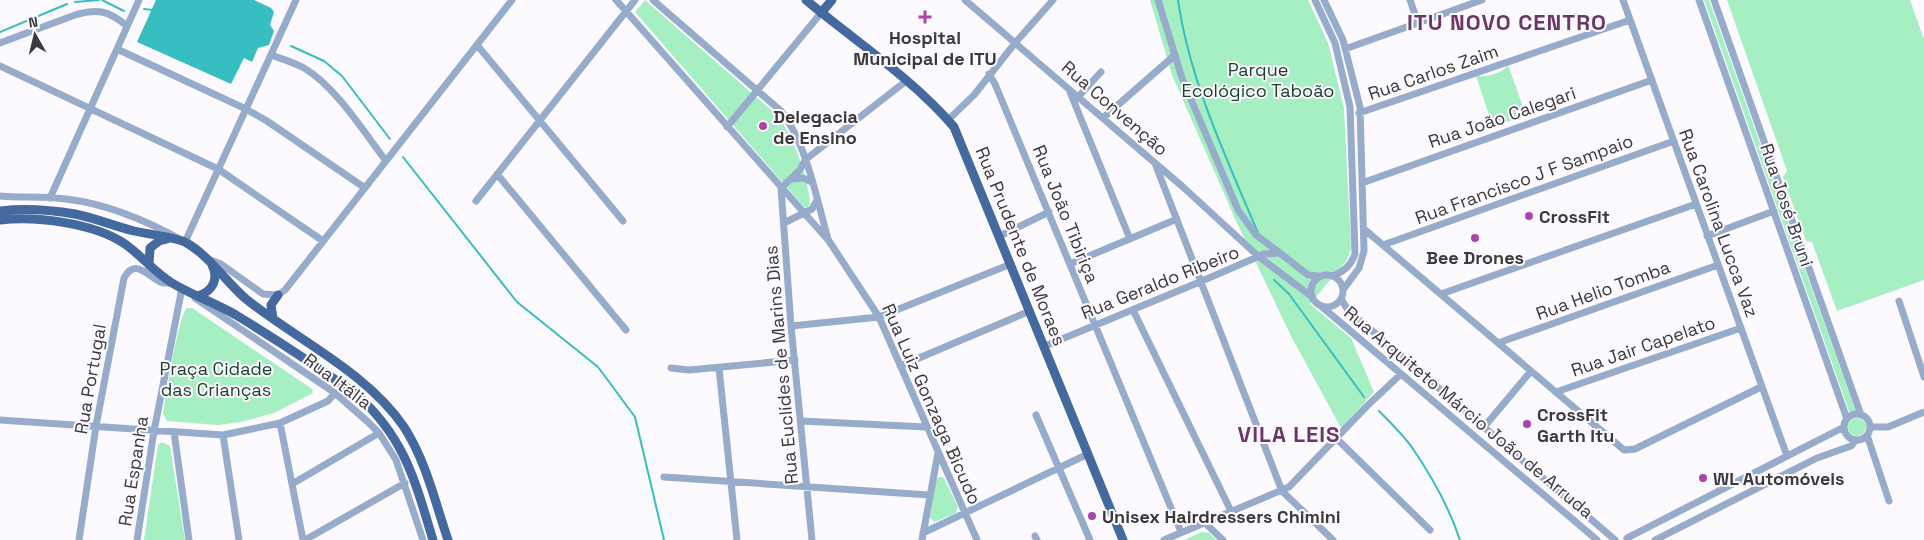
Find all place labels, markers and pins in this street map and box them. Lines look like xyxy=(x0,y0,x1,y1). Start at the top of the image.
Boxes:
marker: Hospital Municipal de ITU xyxy=(918,10,932,24)
place label: Hospital Municipal de ITU xyxy=(853,26,997,70)
place label: Delegacia de Ensino xyxy=(773,105,859,149)
marker: Delegacia de Ensino xyxy=(757,120,769,132)
place label: CrossFit xyxy=(1539,205,1610,228)
marker: CrossFit xyxy=(1523,210,1535,222)
marker: Bee Drones xyxy=(1469,232,1481,244)
place label: Bee Drones xyxy=(1426,246,1524,269)
place label: CrossFit Garth Itu xyxy=(1537,403,1614,447)
marker: CrossFit Garth Itu xyxy=(1521,418,1533,430)
place label: WL Automóveis xyxy=(1713,467,1845,490)
marker: WL Automóveis xyxy=(1697,472,1709,484)
place label: Unisex Hairdressers Chimini xyxy=(1102,505,1341,528)
marker: Unisex Hairdressers Chimini xyxy=(1086,510,1098,522)

